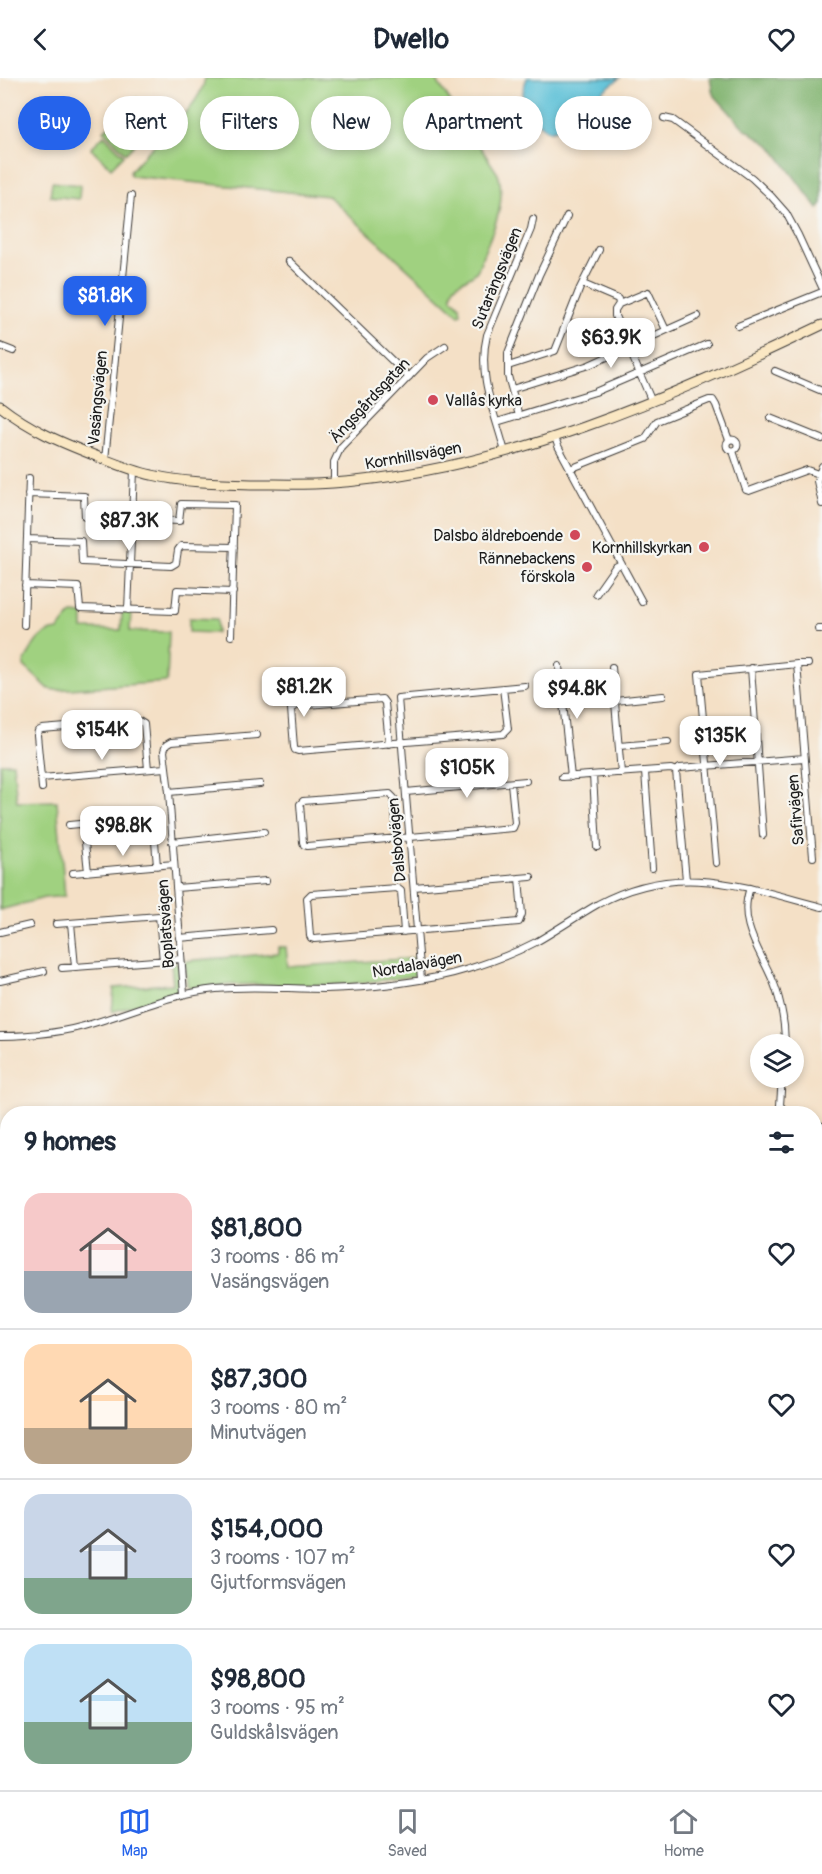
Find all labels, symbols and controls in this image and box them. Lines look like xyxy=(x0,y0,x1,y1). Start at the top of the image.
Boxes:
icon: back xyxy=(24,23,57,56)
text: Dwello xyxy=(373,23,449,56)
icon: heart xyxy=(765,23,798,56)
chip: Buy xyxy=(18,96,91,150)
chip: Rent xyxy=(103,96,188,150)
chip: Filters xyxy=(200,96,299,150)
chip: New xyxy=(311,96,391,150)
chip: Apartment xyxy=(403,96,543,150)
chip: House xyxy=(555,96,652,150)
street label: Sutarängsvägen xyxy=(467,224,526,332)
pin: $81.8K xyxy=(56,276,154,327)
text: $81.8K xyxy=(77,283,133,308)
pin: $63.9K xyxy=(562,318,660,369)
text: $63.9K xyxy=(581,325,641,350)
street label: Vasängsvägen xyxy=(84,350,112,447)
street label: Ängsgårdsgatan xyxy=(325,354,414,447)
place label: Vallås kyrka xyxy=(445,391,522,411)
marker: Vallås kyrka xyxy=(426,393,440,407)
street label: Kornhillsvägen xyxy=(363,438,463,474)
pin: $87.3K xyxy=(80,501,178,552)
text: $87.3K xyxy=(99,508,159,533)
place label: Dalsbo äldreboende xyxy=(433,526,563,546)
marker: Dalsbo äldreboende xyxy=(568,528,582,542)
place label: Kornhillskyrkan xyxy=(592,538,692,558)
marker: Kornhillskyrkan xyxy=(697,540,711,554)
place label: Rännebackens förskola xyxy=(479,549,575,587)
marker: Rännebackens förskola xyxy=(580,560,594,574)
pin: $81.2K xyxy=(255,667,353,718)
pin: $94.8K xyxy=(528,669,626,720)
text: $81.2K xyxy=(276,674,332,699)
text: $94.8K xyxy=(547,676,607,701)
pin: $154K xyxy=(60,710,144,761)
pin: $135K xyxy=(678,716,762,767)
text: $154K xyxy=(75,717,129,742)
text: $135K xyxy=(694,723,746,748)
pin: $105K xyxy=(425,748,509,799)
text: $105K xyxy=(439,755,495,780)
street label: Safirvägen xyxy=(783,774,809,846)
street label: Dalsbovägen xyxy=(383,797,411,883)
pin: $98.8K xyxy=(74,806,172,857)
text: $98.8K xyxy=(94,813,152,838)
street label: Boplatsvägen xyxy=(153,879,179,969)
street label: Nordalavägen xyxy=(371,947,464,983)
map controls xyxy=(750,1034,804,1088)
button: layers xyxy=(750,1034,804,1088)
text: 9 homes xyxy=(24,1126,116,1158)
icon: filters xyxy=(765,1126,798,1159)
text: $81,800 xyxy=(210,1212,303,1244)
icon: home xyxy=(72,1217,144,1289)
icon: heart xyxy=(765,1237,798,1270)
text: 3 rooms · 86 m² xyxy=(210,1244,345,1269)
text: Vasängsvägen xyxy=(210,1269,329,1294)
text: $87,300 xyxy=(210,1363,308,1395)
icon: home xyxy=(72,1368,144,1440)
icon: heart xyxy=(765,1388,798,1421)
text: 3 rooms · 80 m² xyxy=(210,1395,347,1420)
text: Minutvägen xyxy=(210,1420,307,1445)
text: $154,000 xyxy=(210,1513,323,1545)
icon: home xyxy=(72,1518,144,1590)
icon: heart xyxy=(765,1538,798,1571)
text: 3 rooms · 107 m² xyxy=(210,1545,356,1570)
text: Gjutformsvägen xyxy=(210,1570,346,1595)
text: $98,800 xyxy=(210,1663,306,1695)
icon: home xyxy=(72,1668,144,1740)
icon: heart xyxy=(765,1688,798,1721)
text: 3 rooms · 95 m² xyxy=(210,1695,345,1720)
text: Guldskålsvägen xyxy=(210,1720,339,1745)
tab: Map xyxy=(118,1805,151,1861)
tab: Saved xyxy=(387,1805,427,1861)
tab: Home xyxy=(663,1805,704,1861)

